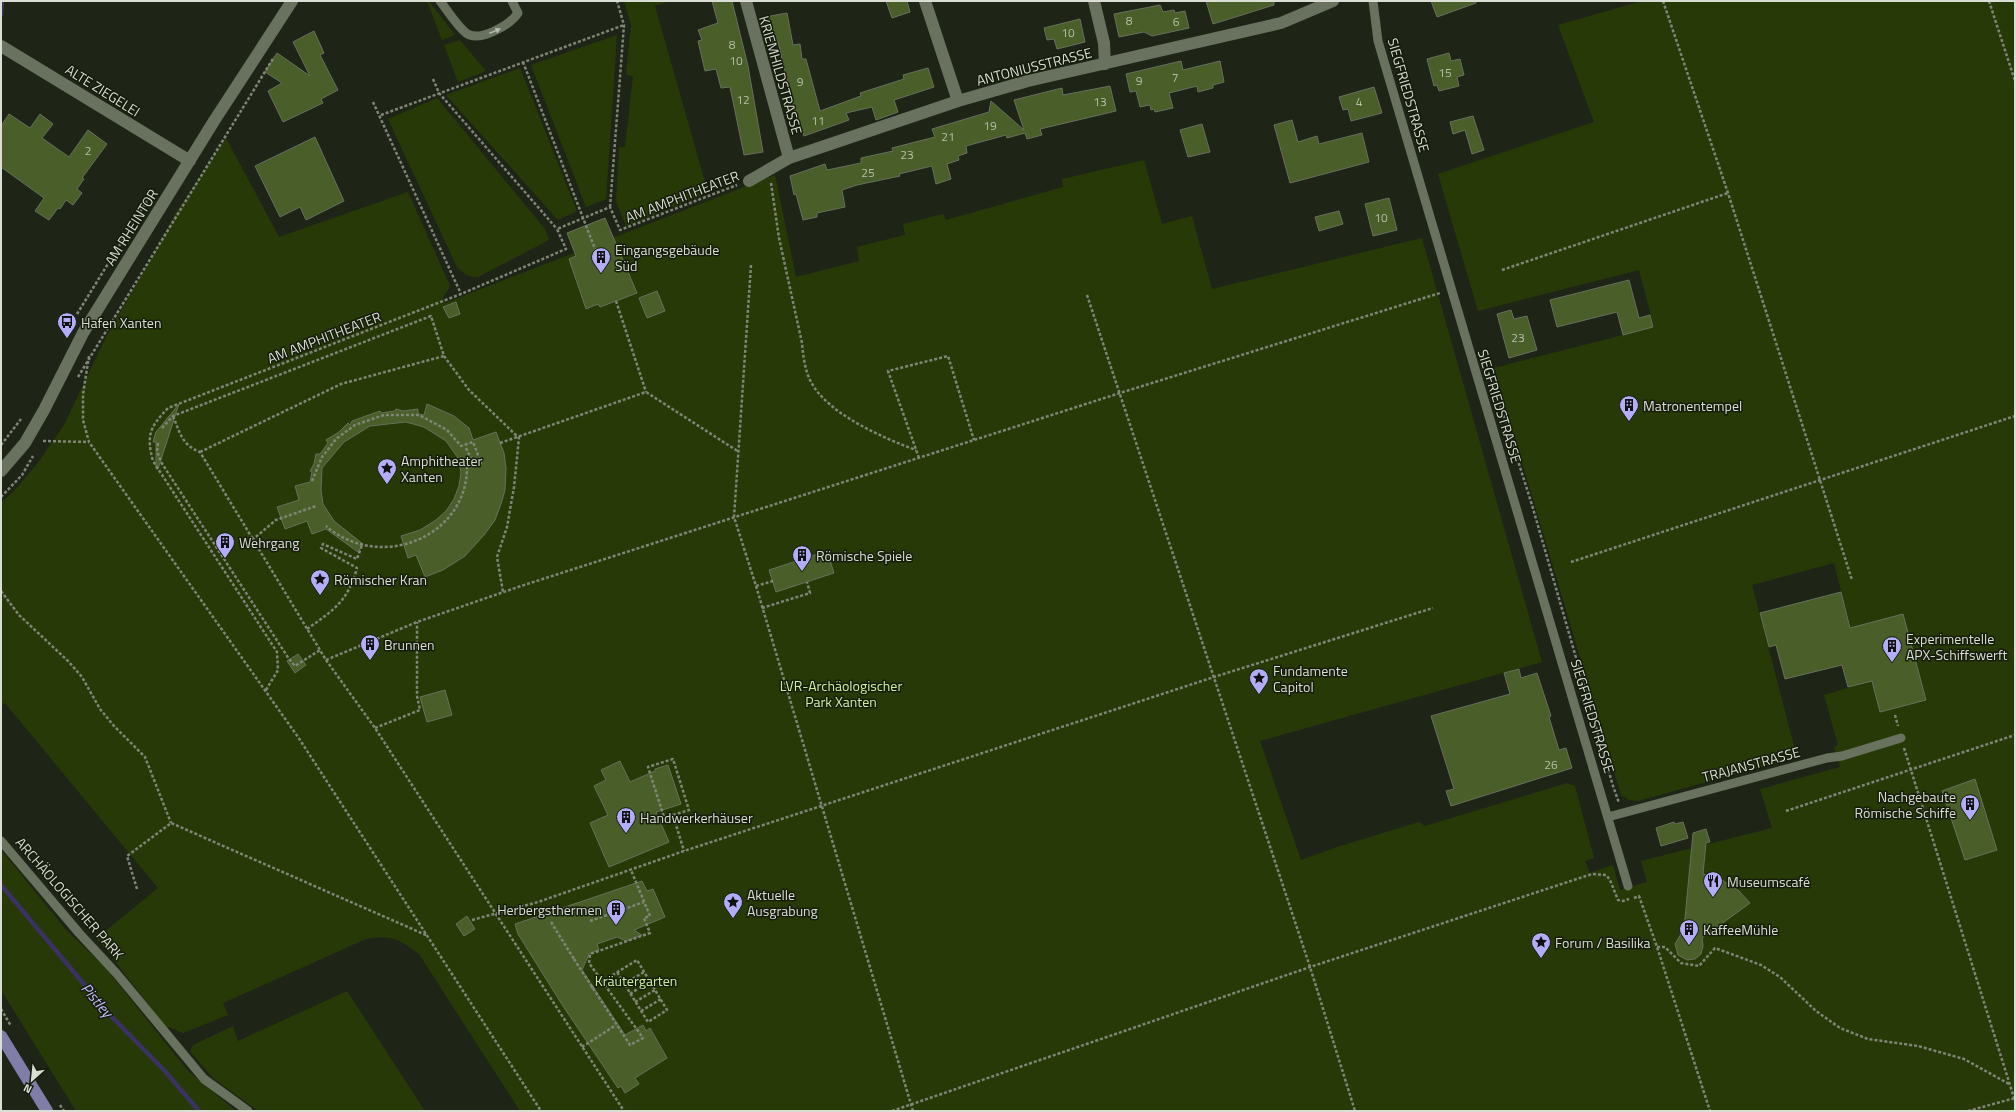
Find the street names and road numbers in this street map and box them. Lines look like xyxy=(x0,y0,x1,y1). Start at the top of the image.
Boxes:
street label: KRIEMHILDSTRASSE xyxy=(754,13,808,137)
street label: SIEGFRIEDSTRASSE xyxy=(1383,35,1435,155)
street label: ANTONIUSSTRASSE xyxy=(974,41,1094,90)
street label: ALTE ZIEGELEI xyxy=(61,59,145,121)
street label: AM AMPHITHEATER xyxy=(622,165,742,227)
street label: AM RHEINTOR xyxy=(99,185,163,269)
street label: AM AMPHITHEATER xyxy=(264,306,384,368)
street label: SIEGFRIEDSTRASSE xyxy=(1473,346,1527,466)
street label: SIEGFRIEDSTRASSE xyxy=(1566,656,1620,776)
street label: TRAJANSTRASSE xyxy=(1700,741,1803,787)
street label: ARCHÄOLOGISCHER PARK xyxy=(11,832,129,964)

